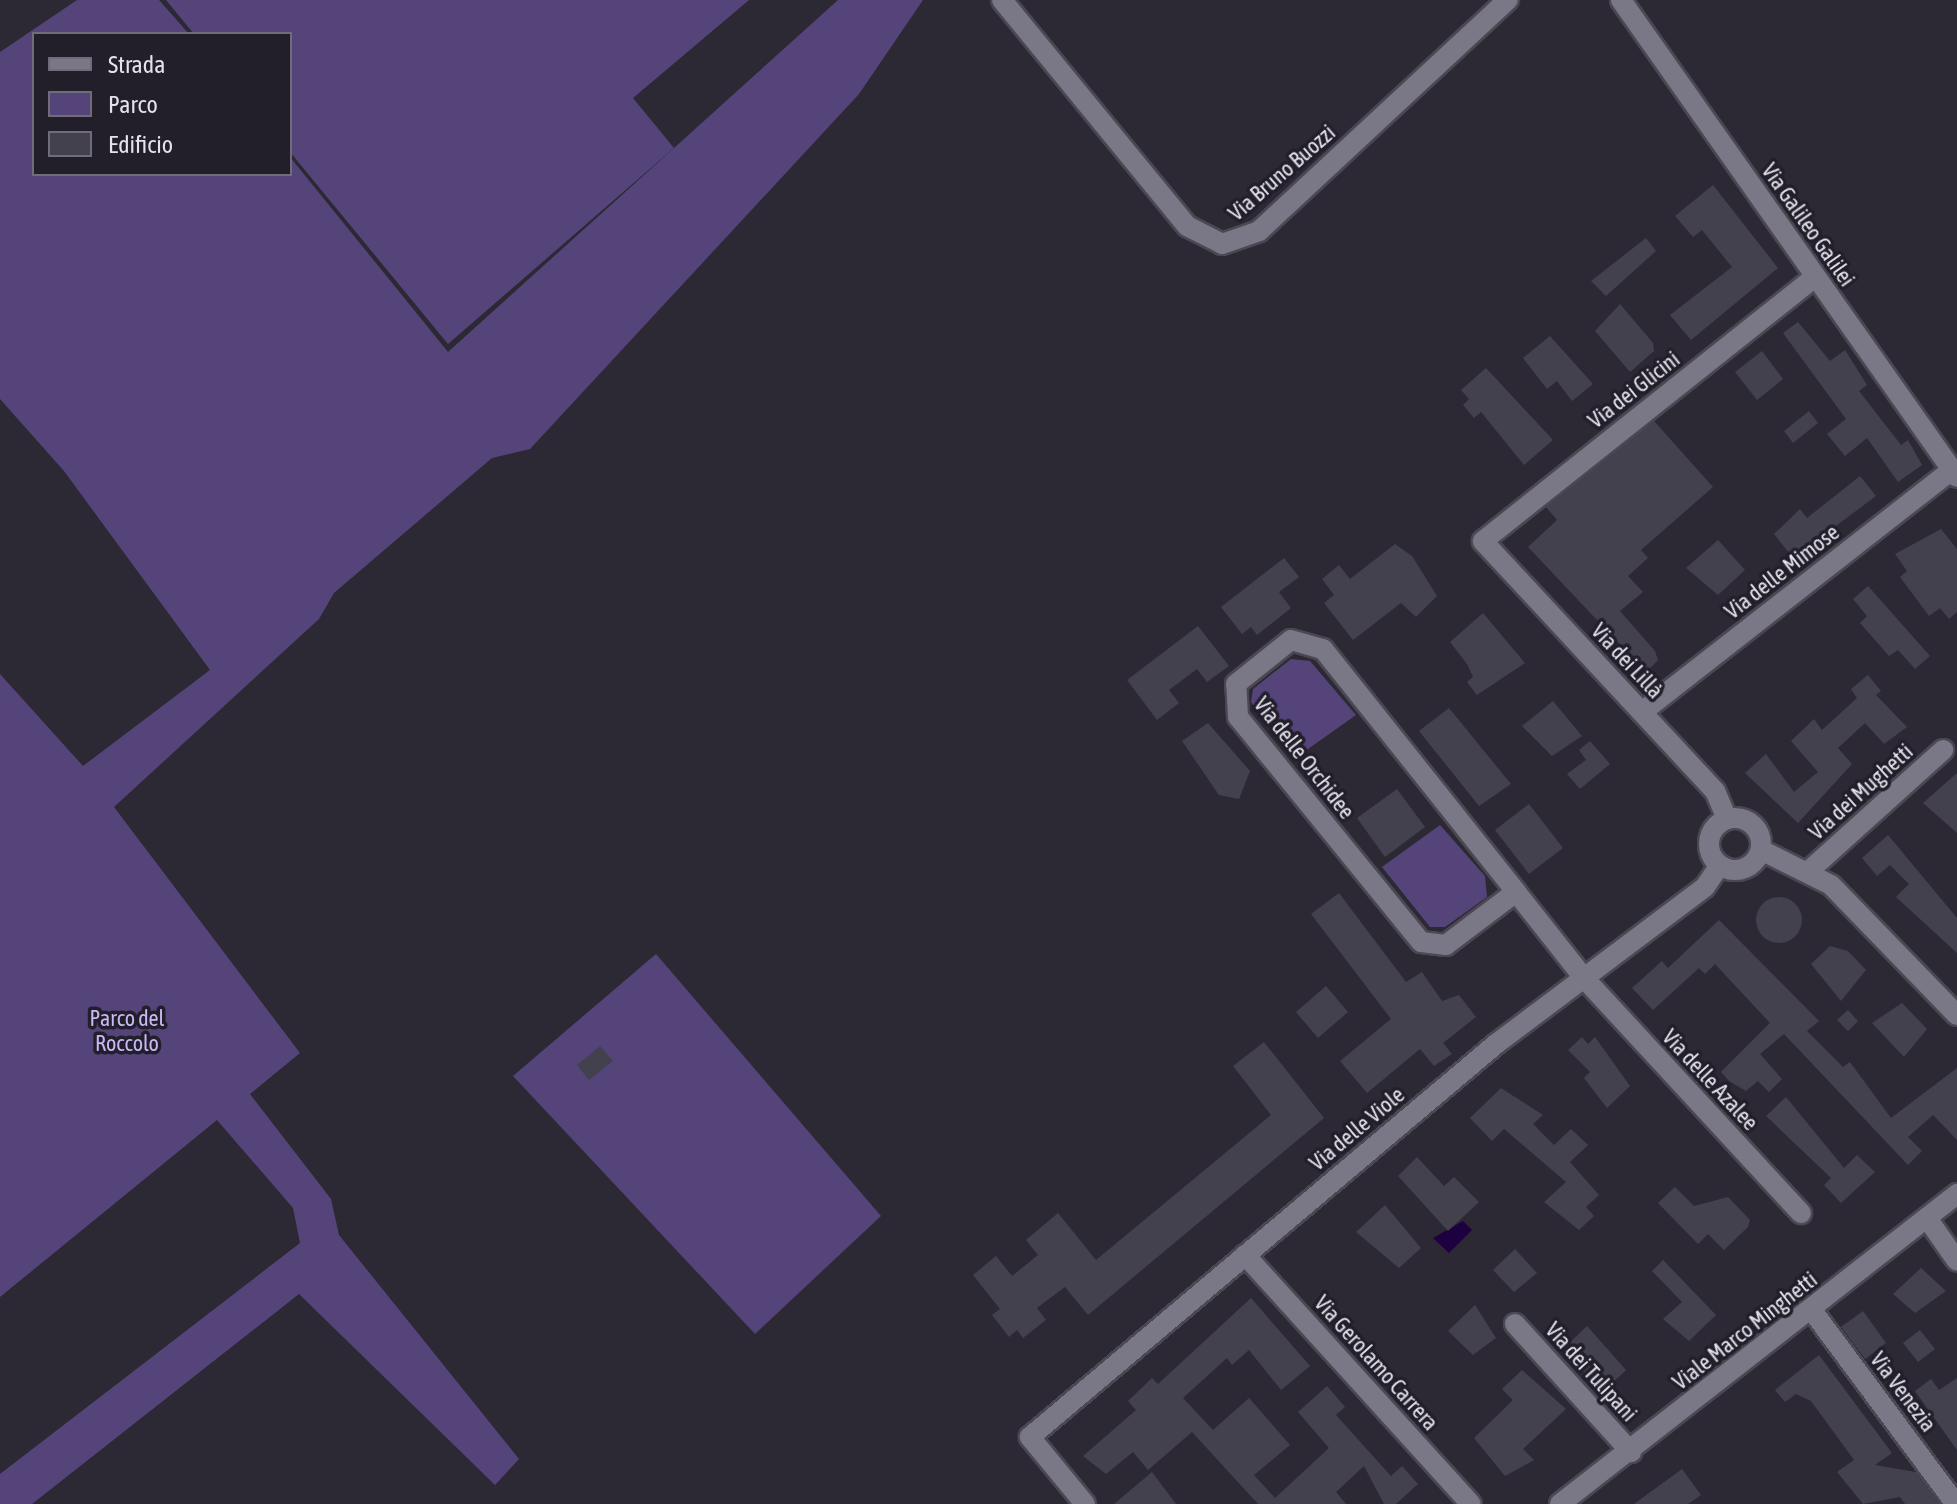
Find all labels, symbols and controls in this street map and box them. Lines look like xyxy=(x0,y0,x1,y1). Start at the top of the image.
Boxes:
legend xyxy=(32,32,292,176)
text: Strada xyxy=(108,51,165,78)
text: Parco xyxy=(108,91,158,118)
street label: Via Bruno Buozzi xyxy=(1223,119,1341,227)
text: Edificio xyxy=(108,131,173,158)
street label: Via Galileo Galilei xyxy=(1756,158,1860,292)
street label: Via dei Glicini xyxy=(1583,346,1685,434)
street label: Via delle Mimose xyxy=(1720,519,1844,625)
street label: Via dei Lillà xyxy=(1586,618,1668,704)
street label: Via delle Orchidee xyxy=(1248,692,1360,824)
street label: Via dei Mughetti xyxy=(1804,738,1918,846)
park label: Parco del Roccolo xyxy=(90,1005,164,1056)
street label: Via delle Azalee xyxy=(1657,1024,1763,1136)
street label: Via delle Viole xyxy=(1304,1082,1410,1176)
street label: Viale Marco Minghetti xyxy=(1668,1266,1822,1396)
street label: Via Gerolamo Carrera xyxy=(1309,1290,1443,1436)
street label: Via dei Tulipani xyxy=(1540,1317,1642,1427)
street label: Via Venezia xyxy=(1864,1347,1942,1437)

